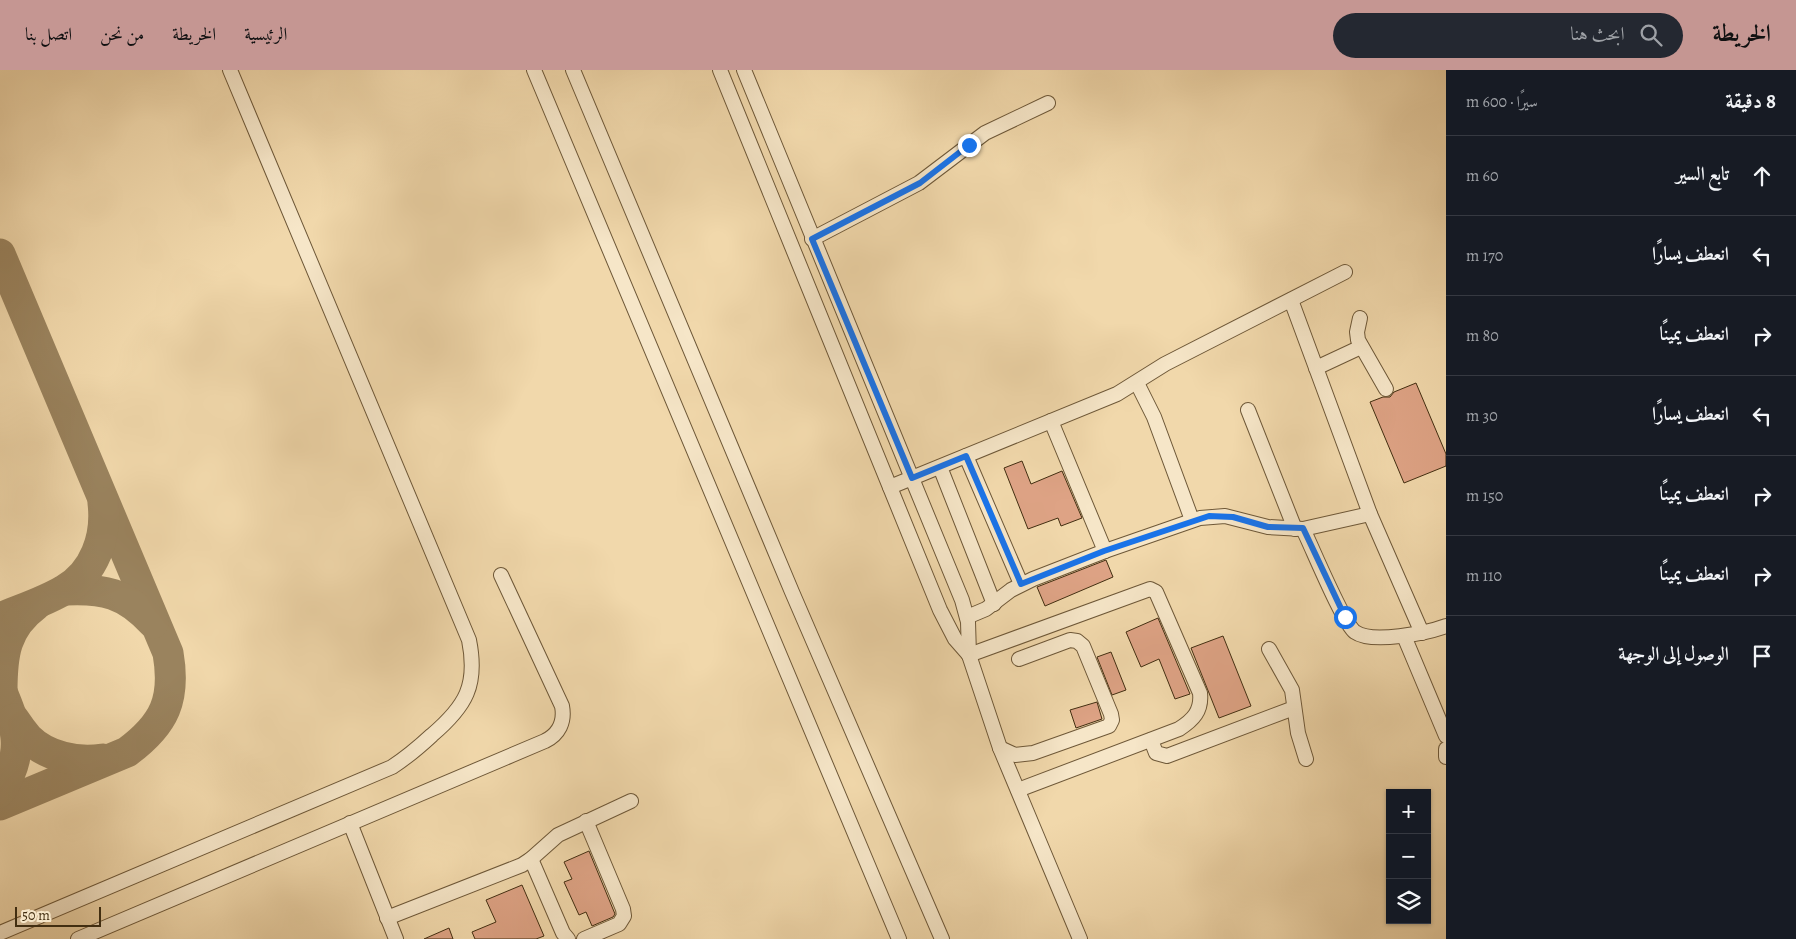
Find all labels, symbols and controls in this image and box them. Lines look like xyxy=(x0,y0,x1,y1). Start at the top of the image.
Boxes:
search box xyxy=(1333,13,1683,58)
text: الخريطة xyxy=(1713,17,1771,49)
text: ابحث هنا xyxy=(1570,21,1625,47)
icon: search xyxy=(1637,21,1665,49)
text: اتصل بنا xyxy=(25,22,72,46)
text: من نحن xyxy=(100,22,144,46)
text: الخريطة xyxy=(172,22,216,46)
text: الرئيسية xyxy=(244,22,287,46)
text: 8 دقيقة xyxy=(1726,87,1776,115)
text: سيرًا · 600 m xyxy=(1466,91,1538,113)
route end xyxy=(958,134,981,157)
text: تابع السير xyxy=(1676,161,1729,187)
icon: ahead xyxy=(1748,162,1776,190)
text: 60 m xyxy=(1466,165,1498,187)
text: انعطف يسارًا xyxy=(1652,241,1729,267)
icon: left xyxy=(1748,242,1776,270)
text: 170 m xyxy=(1466,245,1503,267)
text: انعطف يمينًا xyxy=(1659,321,1729,347)
icon: right xyxy=(1748,322,1776,350)
text: 80 m xyxy=(1466,325,1499,347)
text: انعطف يسارًا xyxy=(1652,401,1729,427)
icon: left xyxy=(1748,402,1776,430)
text: 30 m xyxy=(1466,405,1498,427)
text: انعطف يمينًا xyxy=(1659,481,1729,507)
icon: right xyxy=(1748,482,1776,510)
text: 150 m xyxy=(1466,485,1503,507)
text: انعطف يمينًا xyxy=(1659,561,1729,587)
icon: right xyxy=(1748,562,1776,590)
text: 110 m xyxy=(1466,565,1502,587)
route start xyxy=(1334,606,1357,629)
text: الوصول إلى الوجهة xyxy=(1618,641,1729,667)
icon: arrive xyxy=(1748,642,1776,670)
map controls xyxy=(1386,789,1431,924)
button: + xyxy=(1386,789,1431,834)
button: − xyxy=(1386,834,1431,879)
button: layers xyxy=(1386,879,1431,924)
scale bar xyxy=(15,904,101,927)
text: 50 m xyxy=(22,906,50,925)

